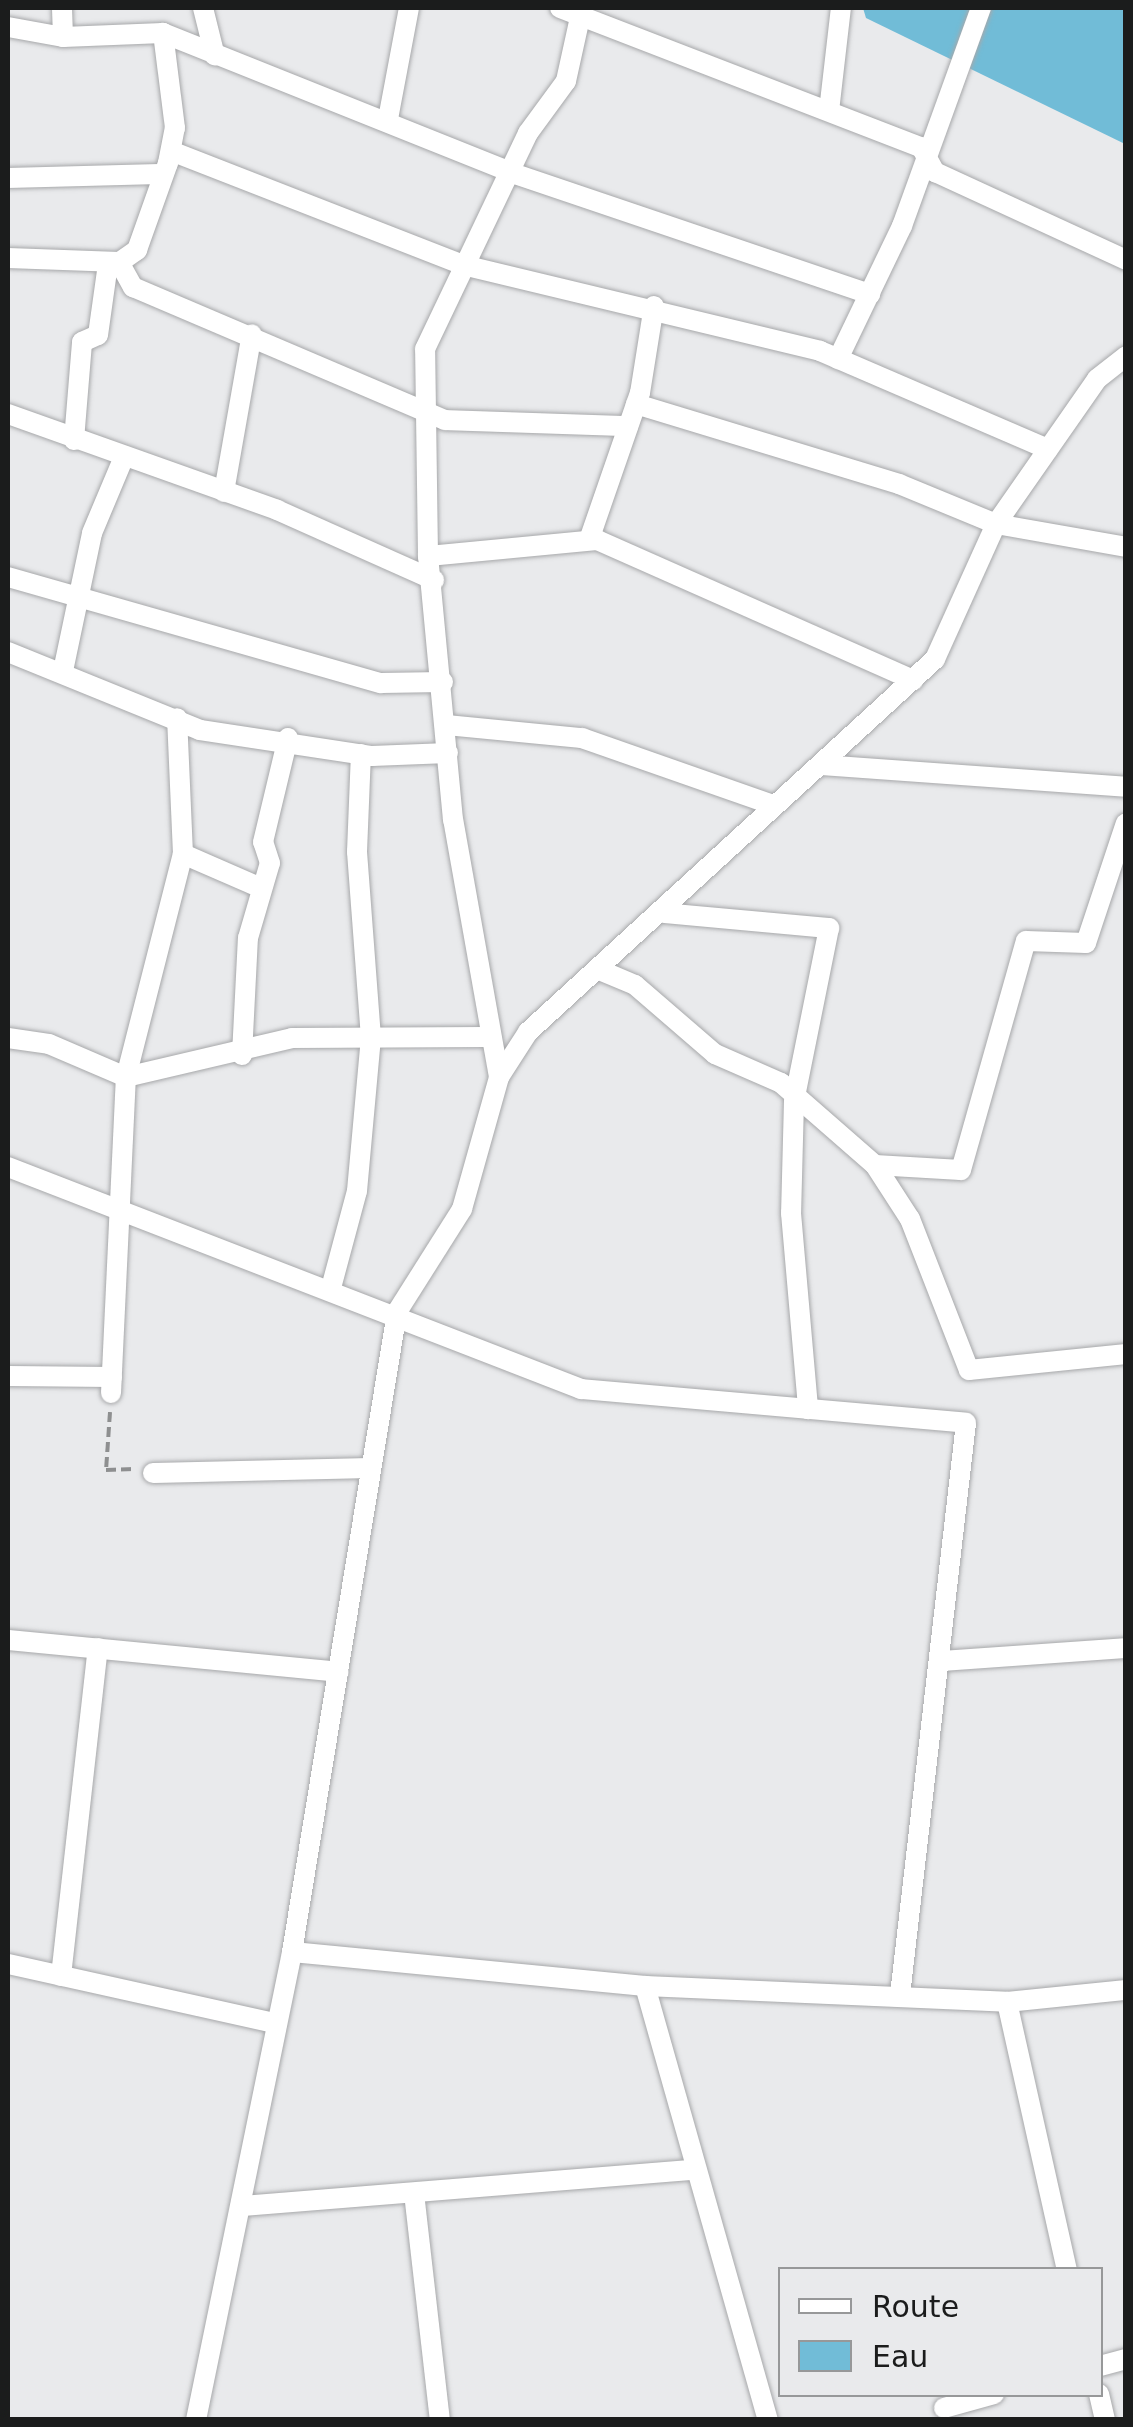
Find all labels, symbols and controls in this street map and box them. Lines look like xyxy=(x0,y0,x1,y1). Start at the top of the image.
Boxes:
legend xyxy=(778,2267,1103,2397)
text: Route xyxy=(872,2289,959,2324)
text: Eau xyxy=(872,2339,928,2374)

